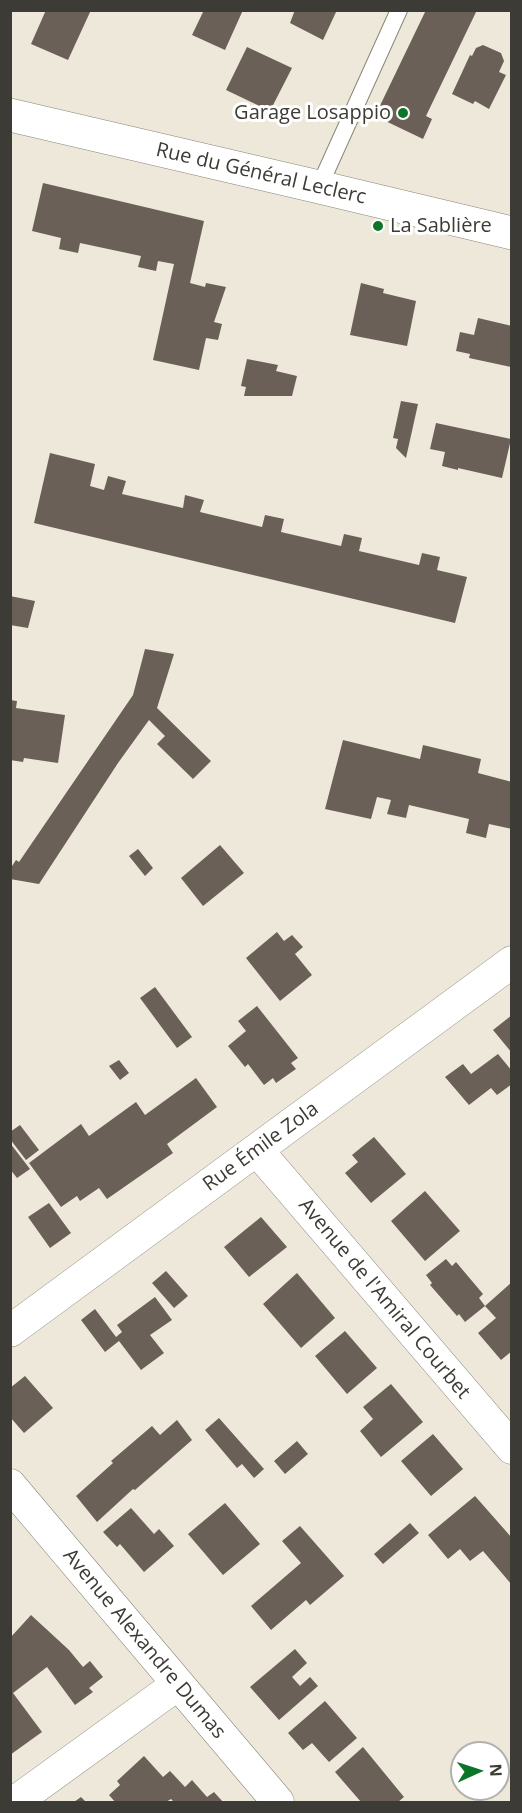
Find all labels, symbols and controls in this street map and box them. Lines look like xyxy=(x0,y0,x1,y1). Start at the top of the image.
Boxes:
place label: Garage Losappio xyxy=(234,101,391,125)
marker: Garage Losappio xyxy=(396,106,410,120)
street label: Rue du Général Leclerc xyxy=(154,138,368,210)
place label: La Sablière xyxy=(390,214,492,238)
marker: La Sablière xyxy=(371,219,385,233)
street label: Rue Émile Zola xyxy=(199,1097,323,1197)
street label: Avenue de l'Amiral Courbet xyxy=(293,1194,475,1404)
street label: Avenue Alexandre Dumas xyxy=(58,1544,230,1744)
north arrow xyxy=(450,1741,510,1801)
text: N xyxy=(485,1763,507,1777)

